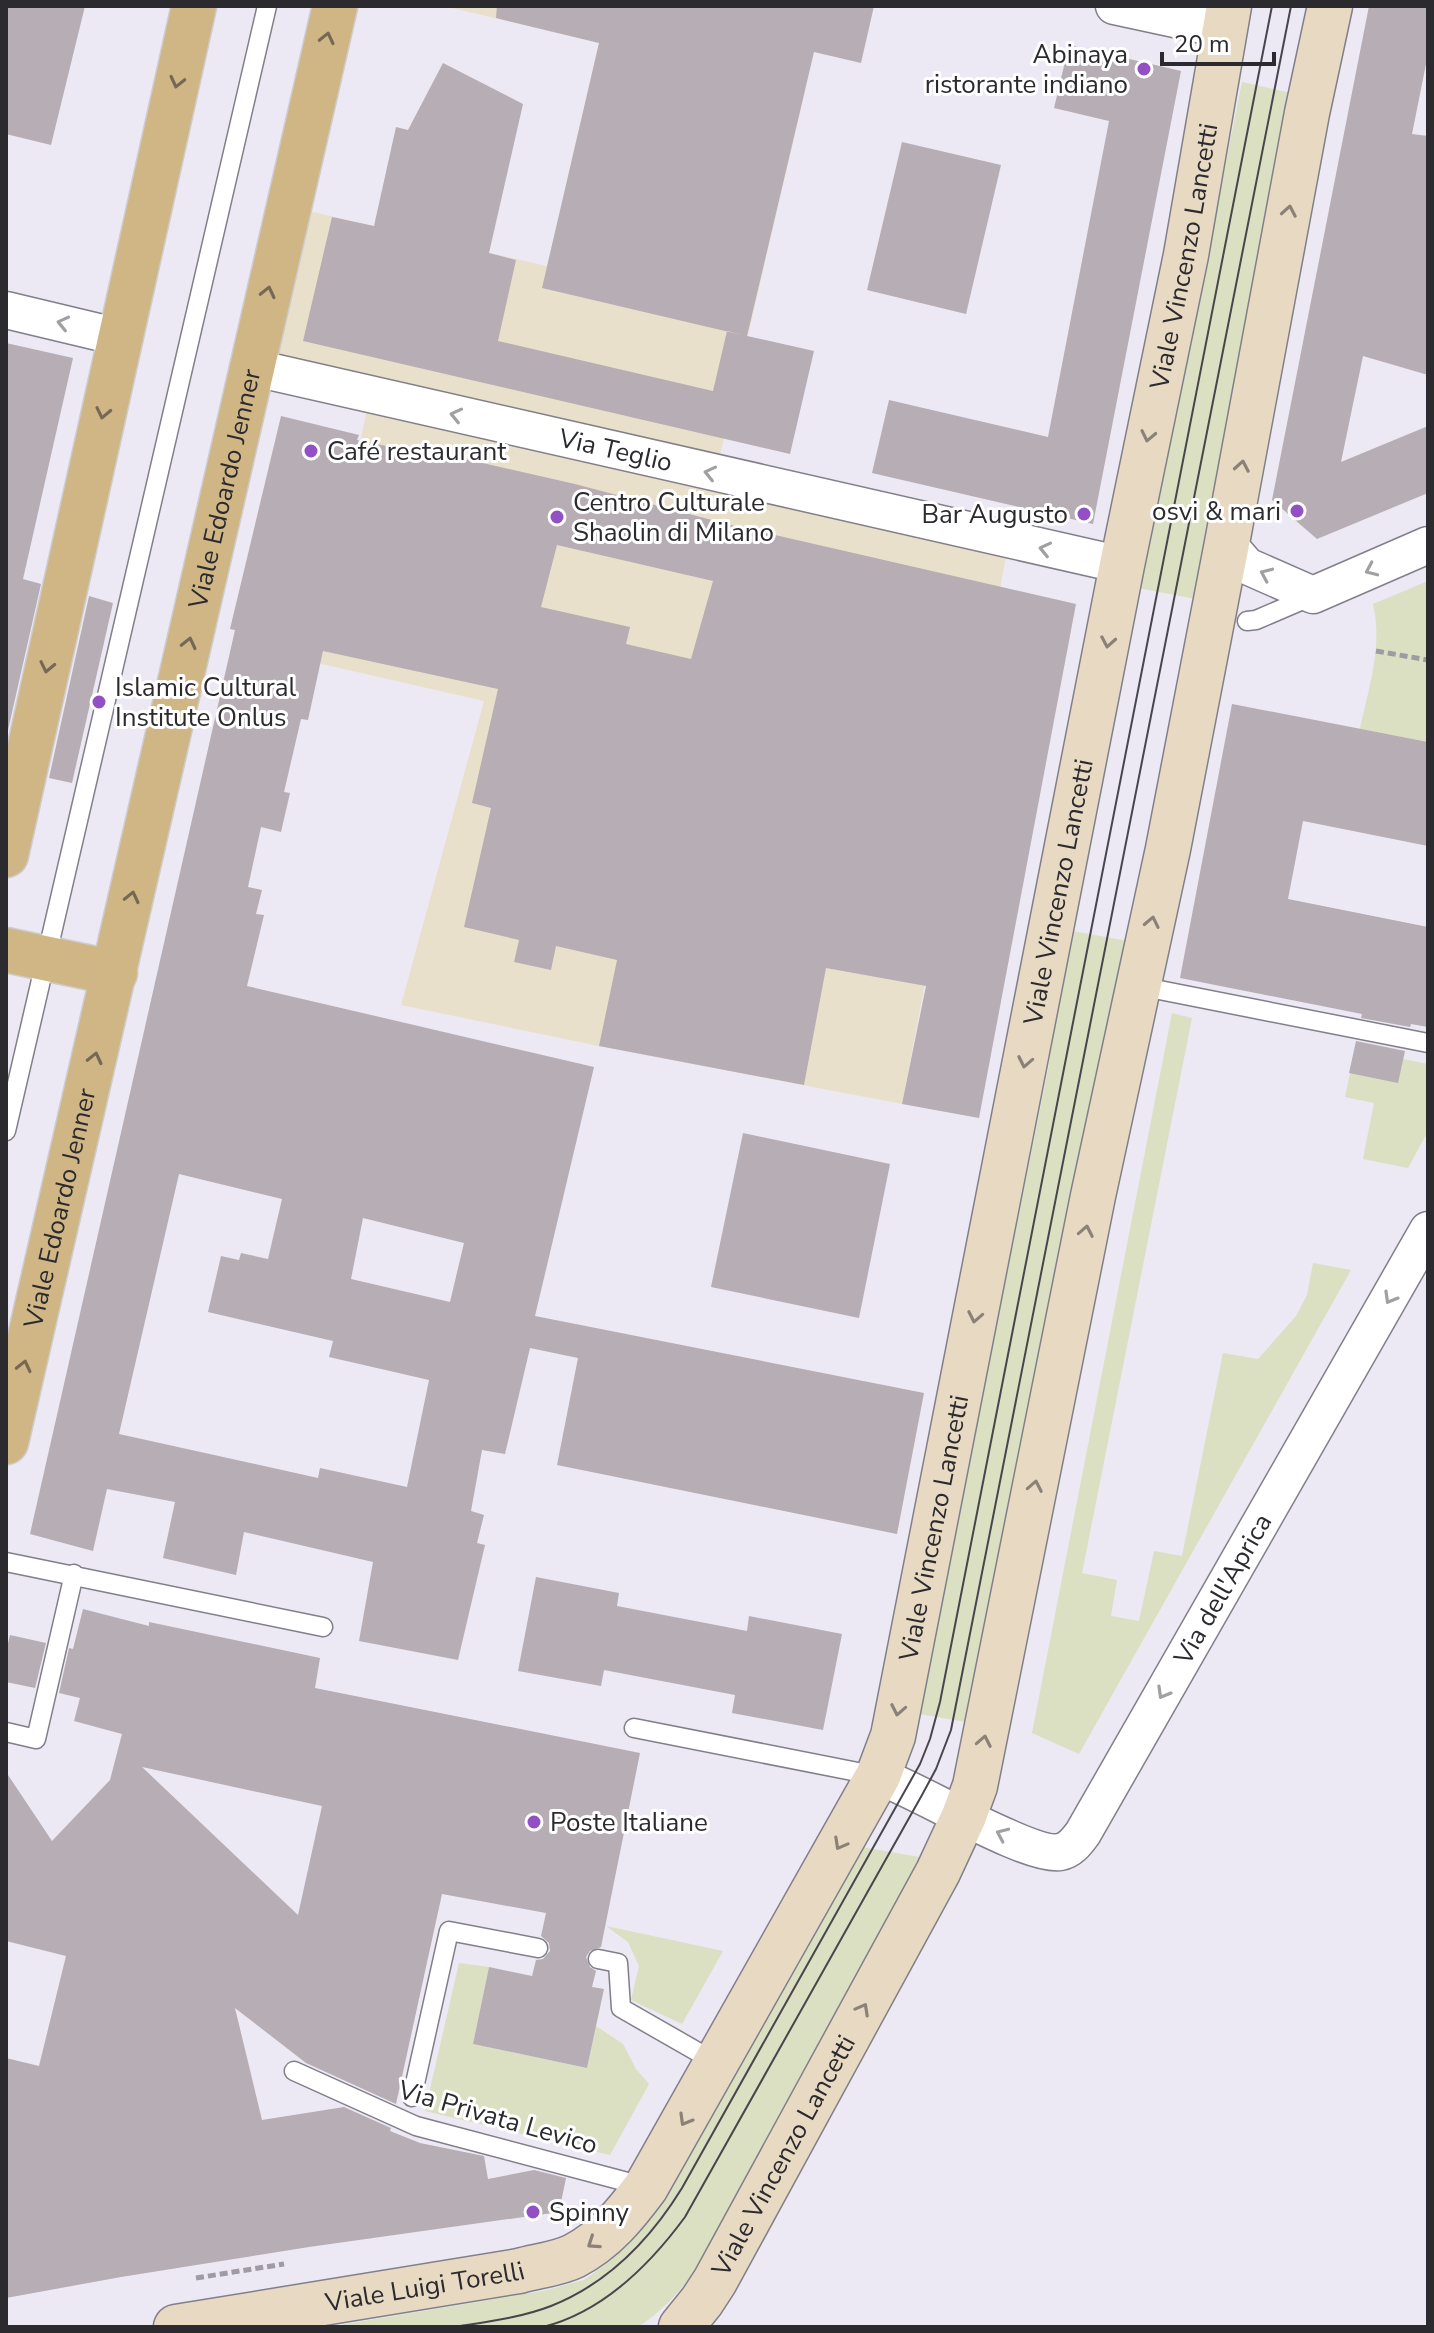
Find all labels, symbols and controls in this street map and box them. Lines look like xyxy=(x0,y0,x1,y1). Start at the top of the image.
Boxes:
scale bar xyxy=(1162,16,1274,66)
text: 20 m xyxy=(1174,28,1230,60)
one-way arrow xyxy=(318,32,335,46)
place label: Abinaya ristorante indiano xyxy=(925,37,1128,102)
marker: Abinaya ristorante indiano xyxy=(1135,60,1153,78)
one-way arrow xyxy=(169,75,186,88)
street label: Viale Vincenzo Lancetti xyxy=(1141,121,1226,394)
one-way arrow xyxy=(1279,204,1296,217)
one-way arrow xyxy=(259,285,276,299)
one-way arrow xyxy=(56,316,70,333)
street label: Viale Edoardo Jenner xyxy=(180,365,269,613)
one-way arrow xyxy=(95,406,112,419)
one-way arrow xyxy=(450,407,464,424)
street label: Via Teglio xyxy=(554,420,676,480)
one-way arrow xyxy=(1140,429,1157,443)
place label: Café restaurant xyxy=(327,434,507,469)
marker: Café restaurant xyxy=(302,442,320,460)
one-way arrow xyxy=(1232,460,1249,473)
one-way arrow xyxy=(704,465,717,482)
place label: Centro Culturale Shaolin di Milano xyxy=(573,485,774,550)
place label: osvi & mari xyxy=(1152,494,1281,529)
place label: Bar Augusto xyxy=(921,497,1068,532)
marker: osvi & mari xyxy=(1288,502,1306,520)
marker: Bar Augusto xyxy=(1075,505,1093,523)
marker: Centro Culturale Shaolin di Milano xyxy=(548,508,566,526)
one-way arrow xyxy=(1039,541,1053,558)
one-way arrow xyxy=(1364,560,1379,576)
one-way arrow xyxy=(1260,568,1274,584)
one-way arrow xyxy=(1100,635,1117,649)
one-way arrow xyxy=(180,637,197,650)
one-way arrow xyxy=(39,660,56,673)
place label: Islamic Cultural Institute Onlus xyxy=(115,670,297,735)
marker: Islamic Cultural Institute Onlus xyxy=(90,693,108,711)
street label: Viale Vincenzo Lancetti xyxy=(1015,756,1102,1029)
one-way arrow xyxy=(123,891,140,904)
one-way arrow xyxy=(1143,916,1160,930)
one-way arrow xyxy=(86,1052,103,1065)
one-way arrow xyxy=(1017,1055,1034,1068)
street label: Viale Edoardo Jenner xyxy=(15,1084,105,1332)
one-way arrow xyxy=(1077,1225,1094,1239)
one-way arrow xyxy=(1384,1289,1400,1304)
one-way arrow xyxy=(967,1310,984,1324)
one-way arrow xyxy=(15,1359,32,1373)
street label: Viale Vincenzo Lancetti xyxy=(891,1392,977,1665)
one-way arrow xyxy=(1026,1480,1043,1494)
street label: Via dell'Aprica xyxy=(1165,1507,1280,1672)
one-way arrow xyxy=(1157,1685,1173,1699)
one-way arrow xyxy=(890,1703,907,1716)
one-way arrow xyxy=(975,1735,992,1748)
place label: Poste Italiane xyxy=(550,1805,708,1840)
marker: Poste Italiane xyxy=(525,1813,543,1831)
one-way arrow xyxy=(996,1828,1010,1844)
one-way arrow xyxy=(834,1836,850,1850)
one-way arrow xyxy=(853,2003,868,2018)
street label: Viale Vincenzo Lancetti xyxy=(703,2029,864,2284)
street label: Via Privata Levico xyxy=(393,2072,602,2163)
one-way arrow xyxy=(679,2111,695,2126)
place label: Spinny xyxy=(549,2195,630,2230)
marker: Spinny xyxy=(524,2203,542,2221)
one-way arrow xyxy=(587,2233,601,2248)
street label: Viale Luigi Torelli xyxy=(322,2253,528,2321)

